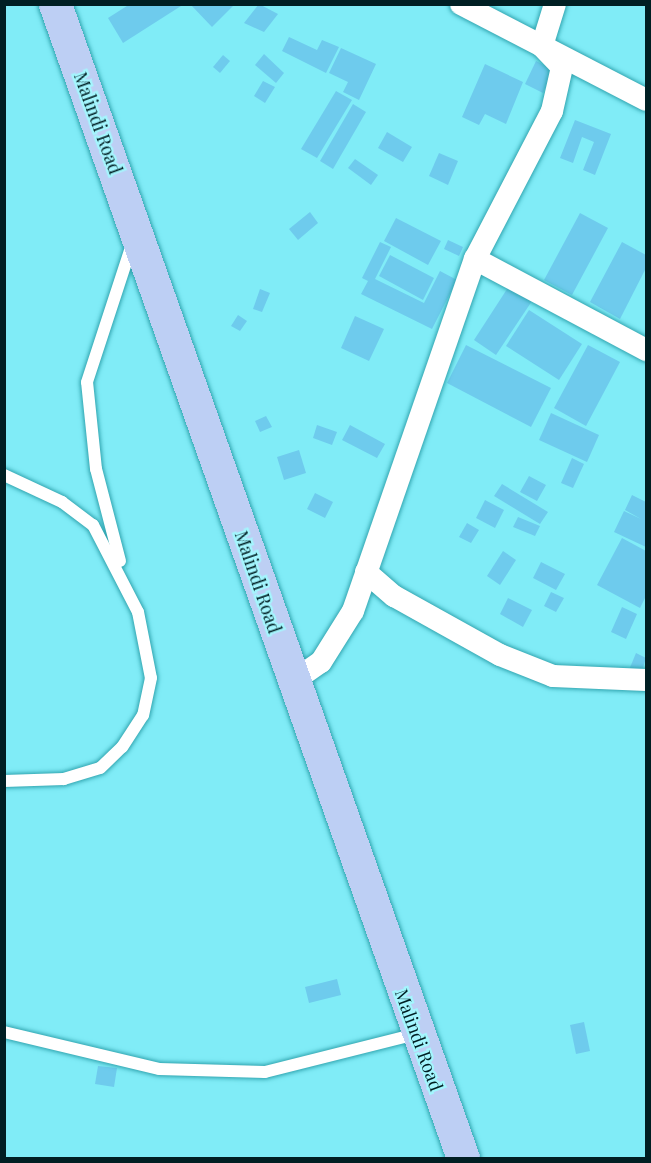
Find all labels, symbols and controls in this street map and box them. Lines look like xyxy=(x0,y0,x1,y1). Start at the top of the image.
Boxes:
street label: Malindi Road xyxy=(70,69,126,177)
street label: Malindi Road xyxy=(230,528,286,636)
street label: Malindi Road xyxy=(391,986,447,1094)

